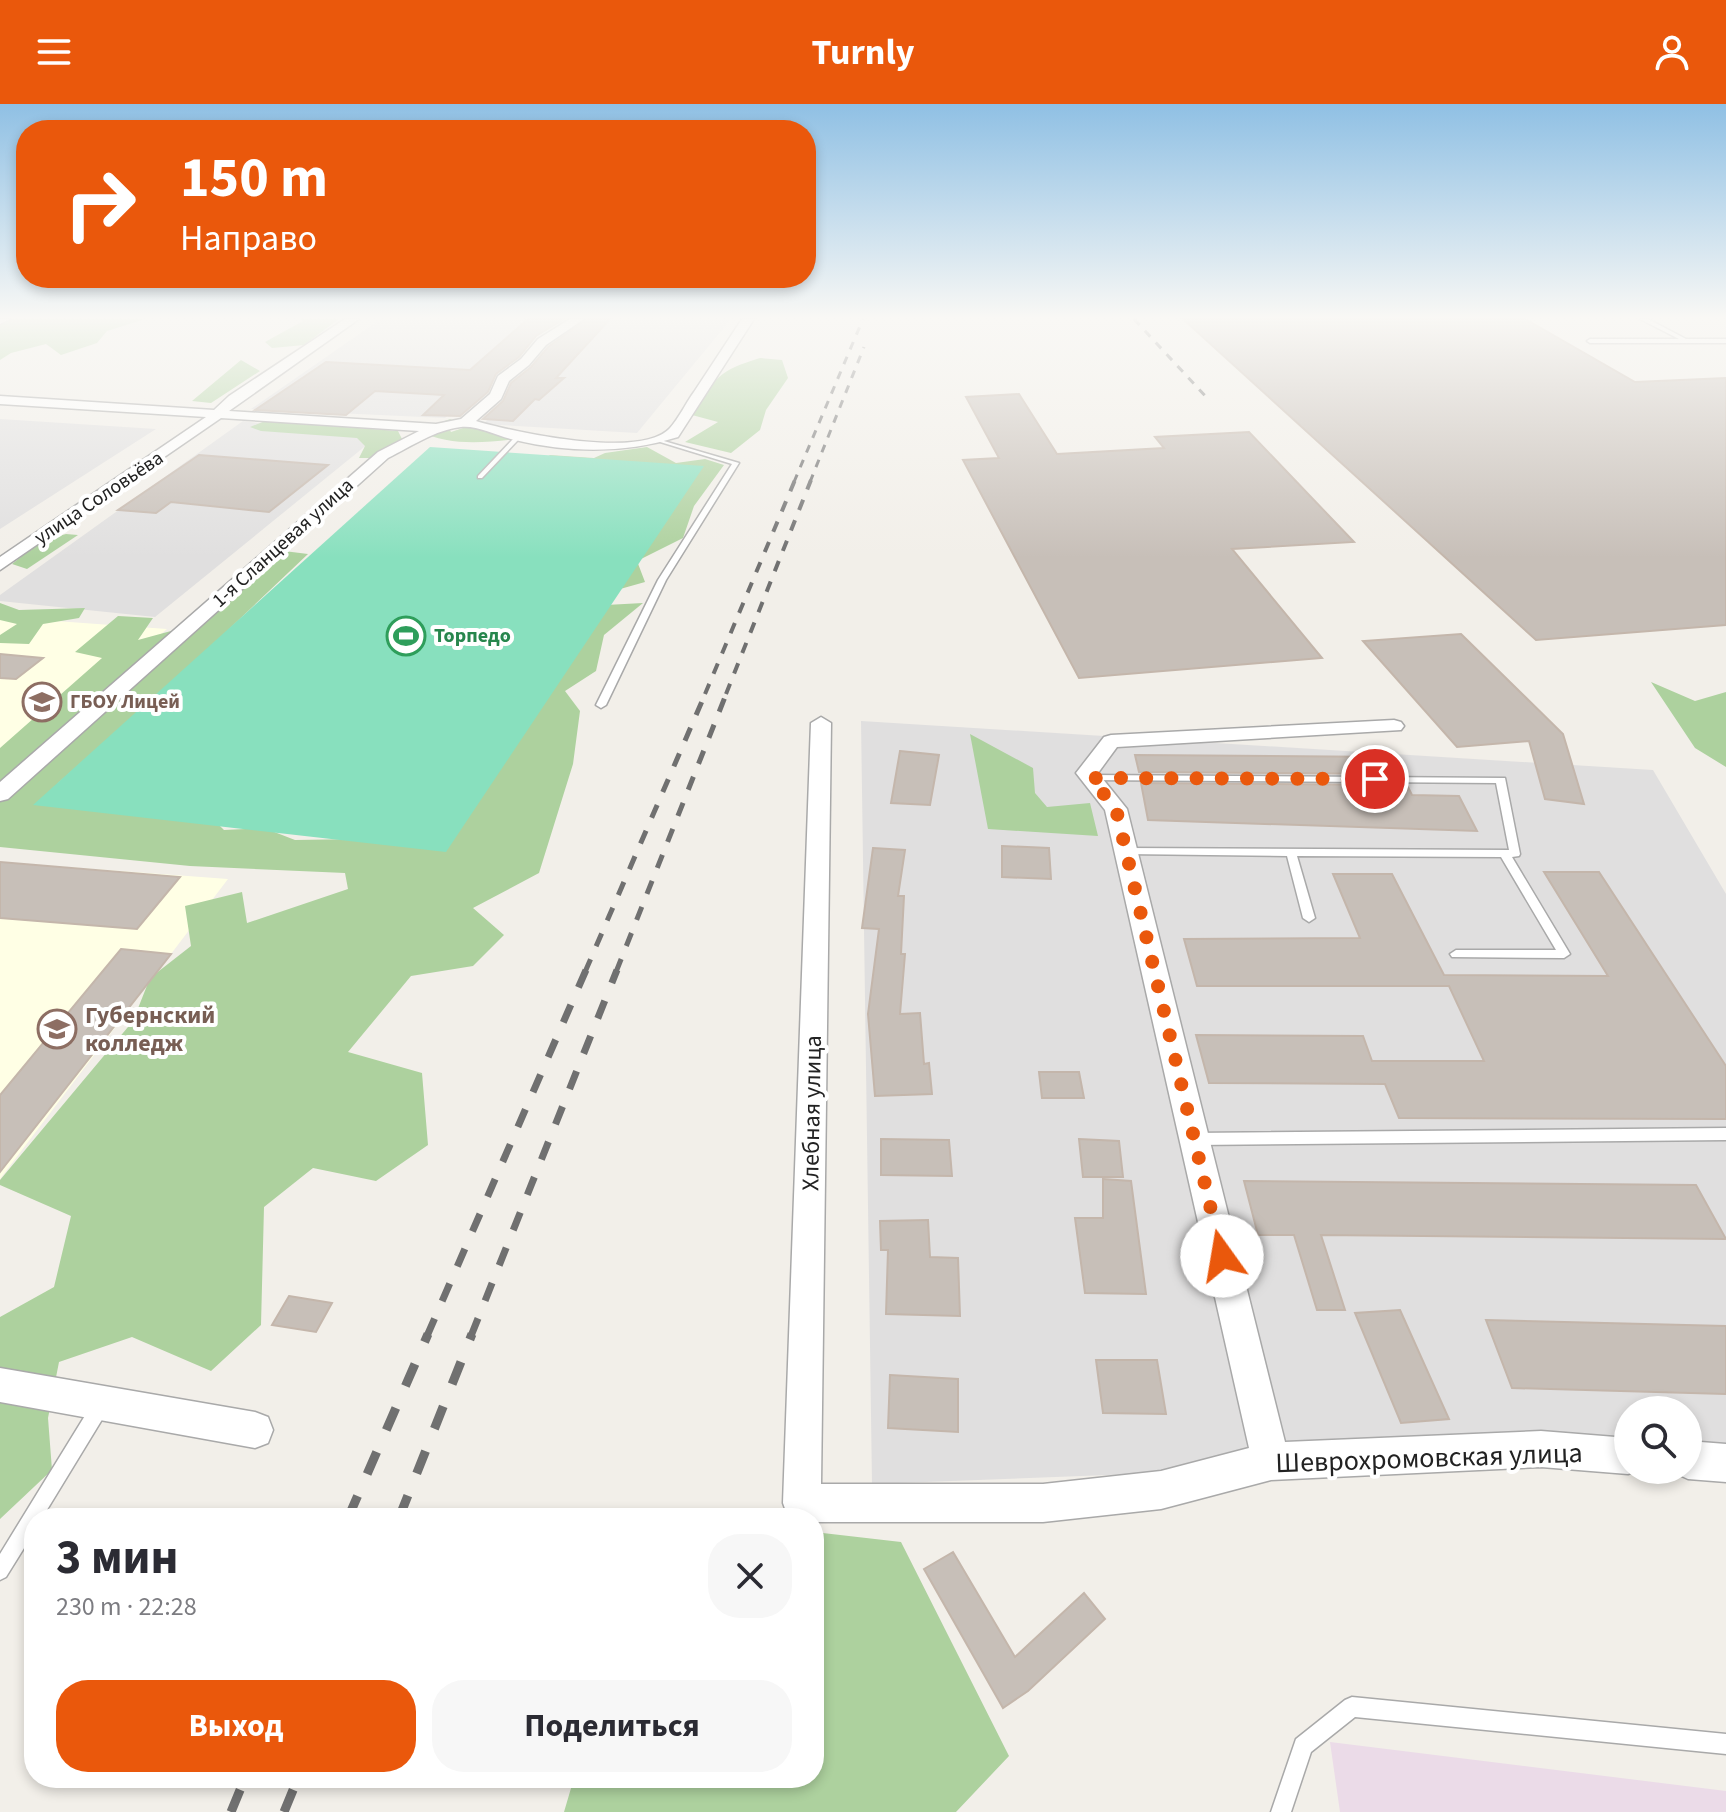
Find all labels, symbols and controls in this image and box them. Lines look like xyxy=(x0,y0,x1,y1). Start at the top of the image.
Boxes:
text: Turnly xyxy=(812,27,914,78)
icon: menu xyxy=(32,30,76,74)
icon: person xyxy=(1650,30,1694,74)
text: 150 m xyxy=(180,139,328,218)
icon: right xyxy=(48,152,152,256)
text: Направо xyxy=(180,213,317,264)
street label: улица Соловьёва xyxy=(29,444,169,552)
street label: 1-я Сланцевая улица xyxy=(206,472,360,614)
sports icon: Торпедо xyxy=(385,615,427,657)
place label: Торпедо xyxy=(434,622,511,650)
school or university icon: ГБОУ Лицей xyxy=(21,681,63,723)
place label: ГБОУ Лицей xyxy=(70,688,180,716)
pin xyxy=(1341,745,1409,813)
icon: arrive xyxy=(1353,757,1397,801)
place label: Губернский колледж xyxy=(85,998,215,1061)
school or university icon: Губернский колледж xyxy=(36,1008,78,1050)
street label: Хлебная улица xyxy=(793,1035,831,1191)
position arrow xyxy=(1180,1214,1264,1298)
map controls xyxy=(1614,1396,1702,1484)
button: search xyxy=(1614,1396,1702,1484)
street label: Шеврохромовская улица xyxy=(1275,1433,1583,1483)
text: 3 мин xyxy=(56,1524,179,1592)
button: close xyxy=(708,1534,792,1618)
text: 230 m · 22:28 xyxy=(56,1588,197,1625)
button: Выход xyxy=(56,1680,416,1772)
button: Поделиться xyxy=(432,1680,792,1772)

